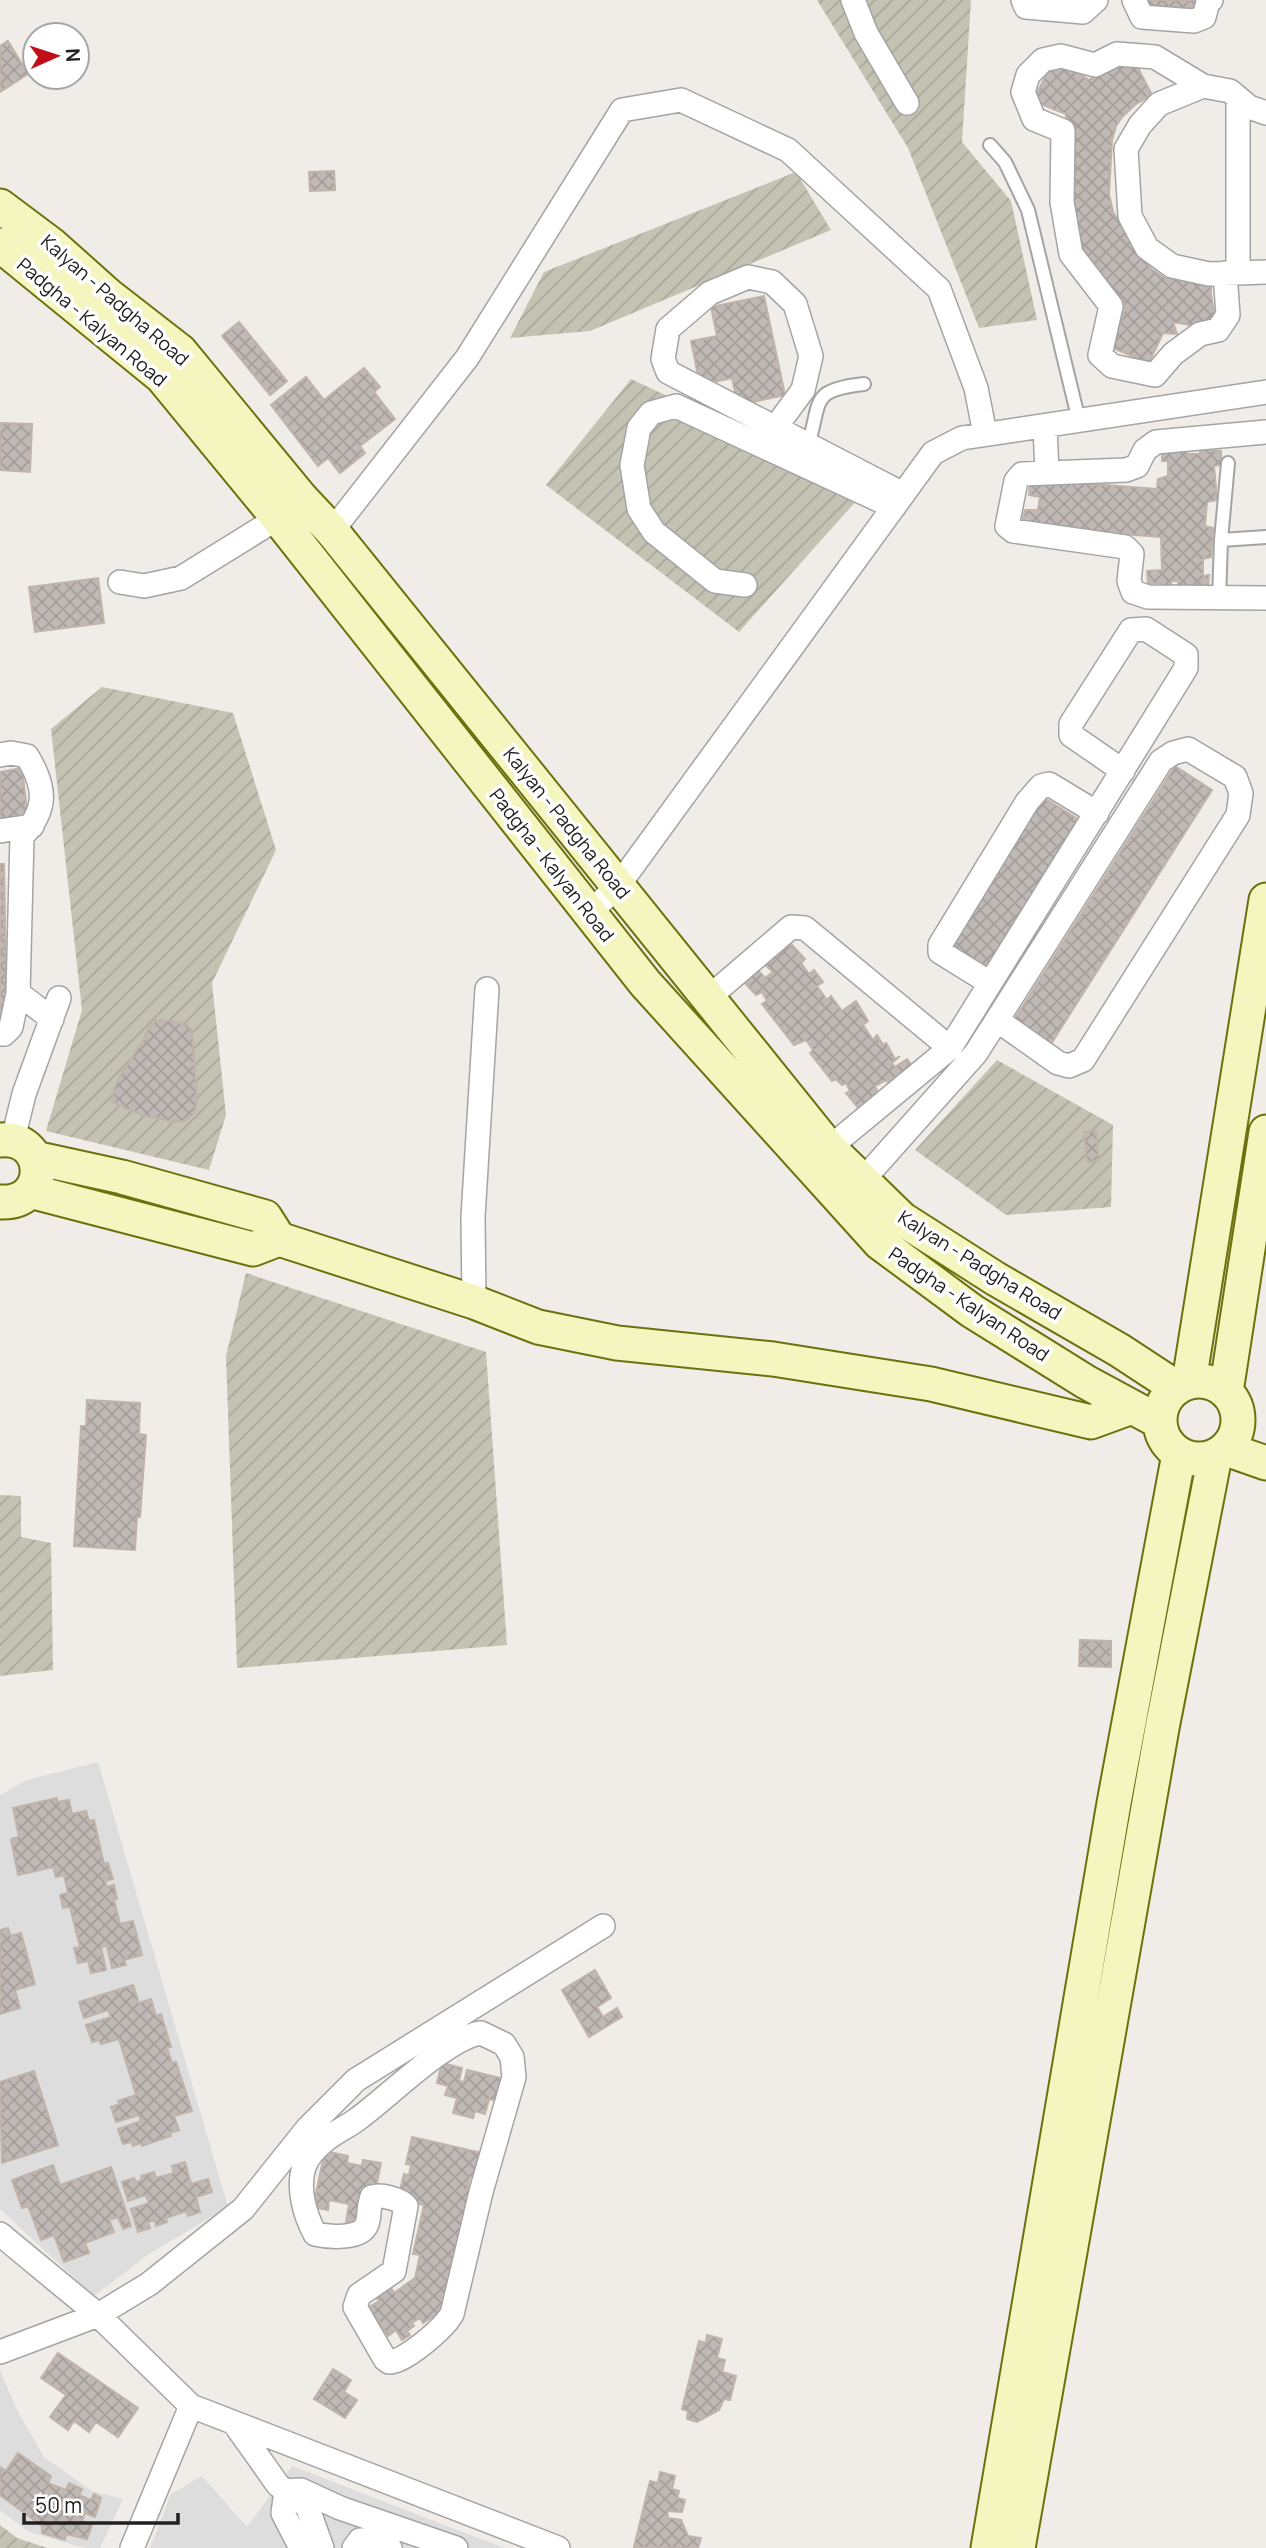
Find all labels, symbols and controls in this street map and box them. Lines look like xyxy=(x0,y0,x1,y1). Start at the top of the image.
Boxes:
north arrow xyxy=(21,21,91,91)
text: N xyxy=(60,48,86,63)
street label: Kalyan - Padgha Road xyxy=(35,228,195,372)
street label: Padgha - Kalyan Road xyxy=(12,252,172,392)
street label: Kalyan - Padgha Road xyxy=(498,742,636,904)
street label: Padgha - Kalyan Road xyxy=(484,783,620,947)
street label: Kalyan - Padgha Road xyxy=(893,1204,1067,1326)
street label: Padgha - Kalyan Road xyxy=(884,1241,1054,1367)
scale bar xyxy=(24,2482,178,2526)
text: 50 m xyxy=(35,2491,82,2519)

